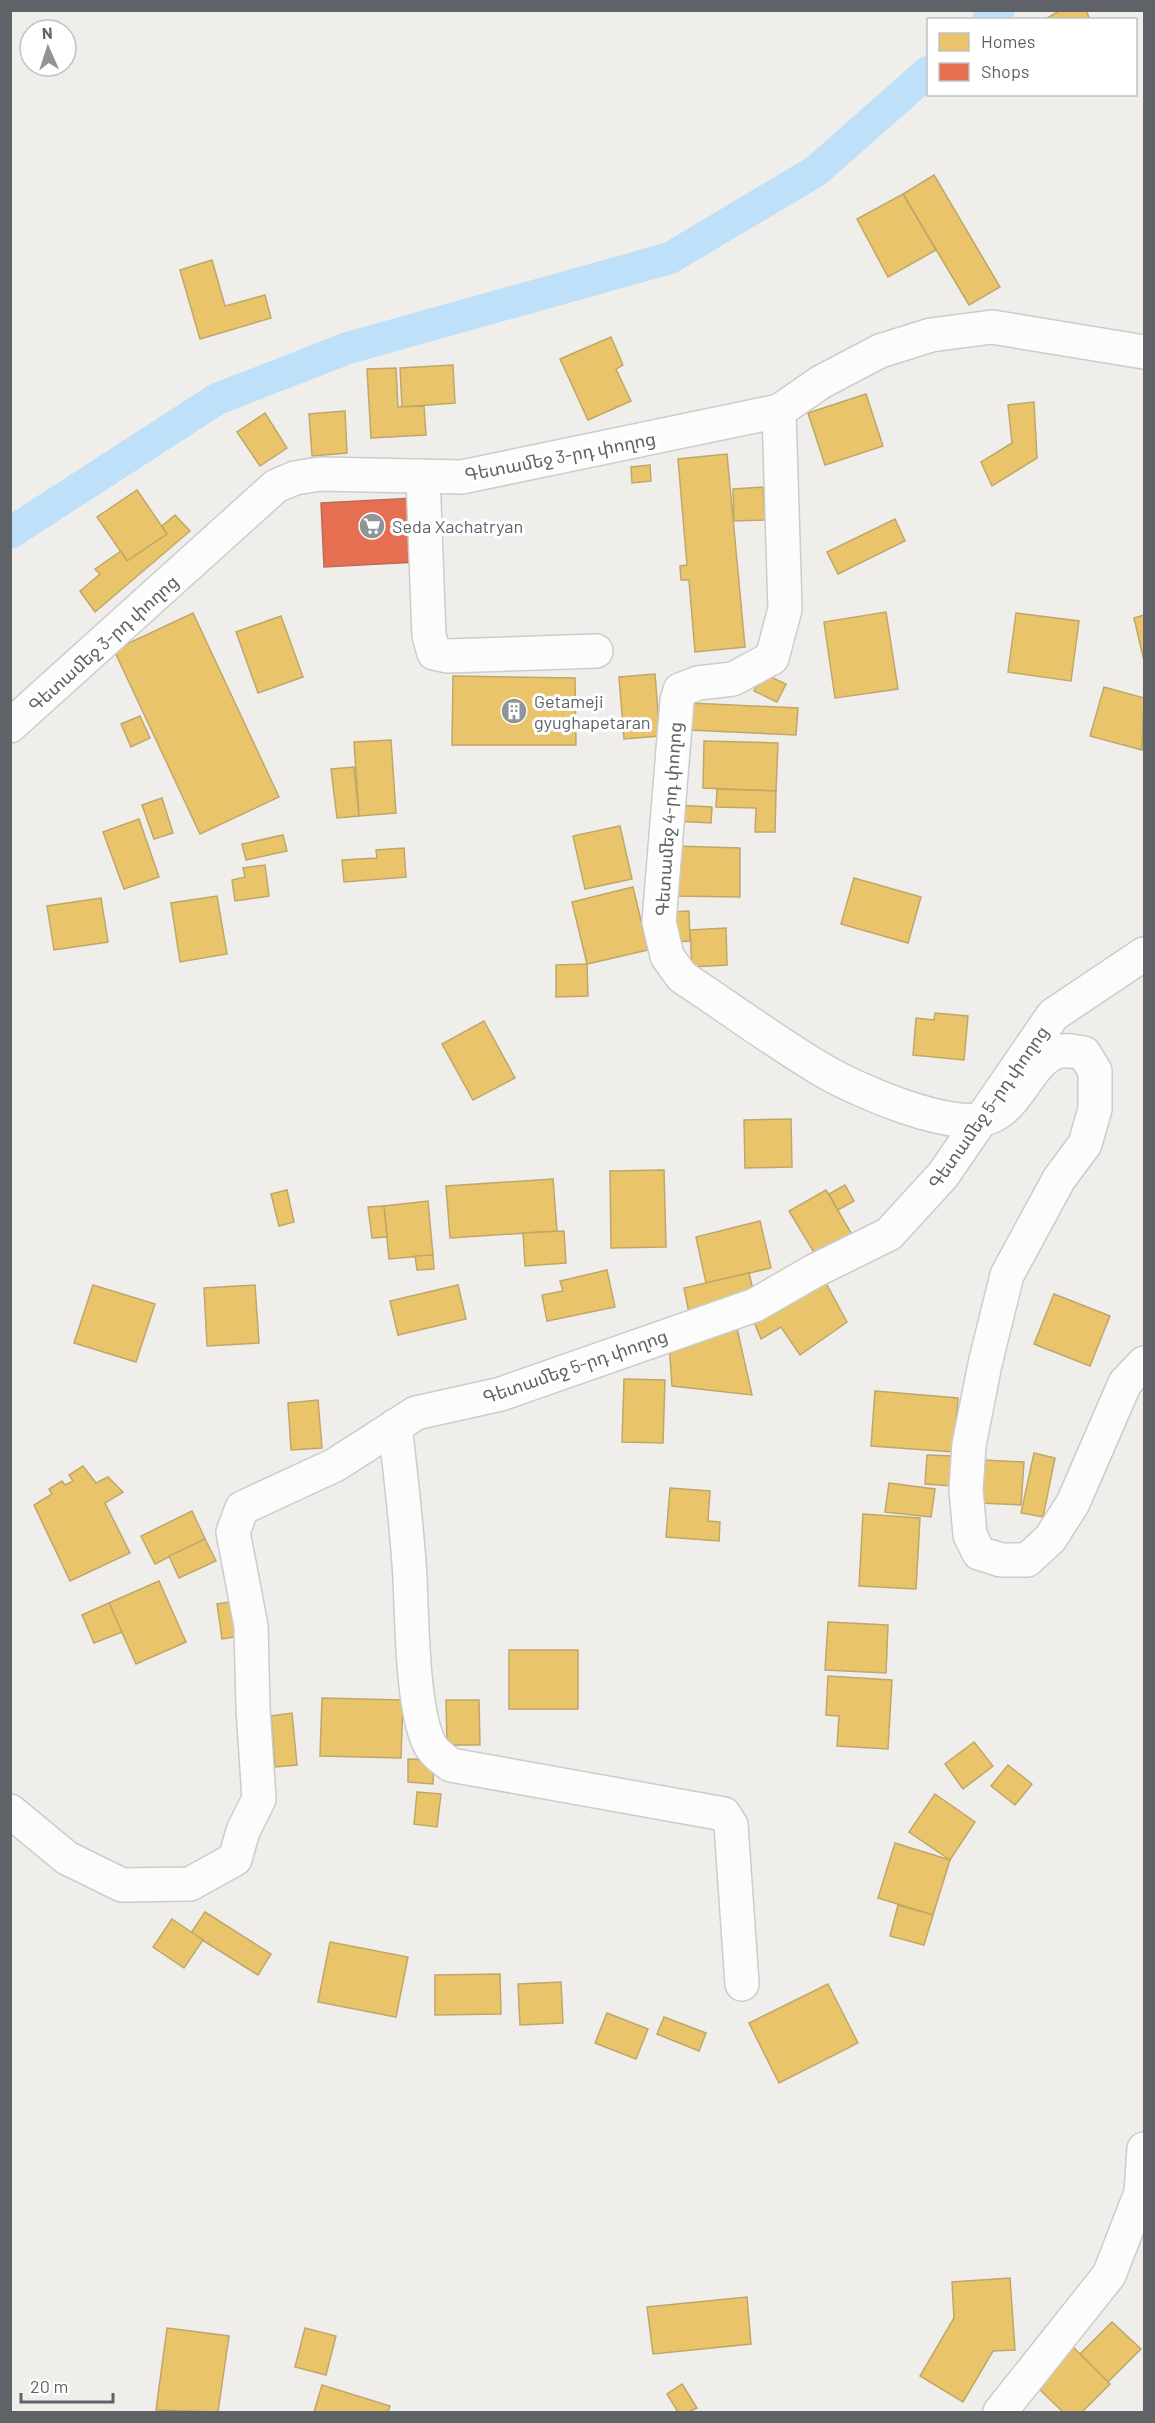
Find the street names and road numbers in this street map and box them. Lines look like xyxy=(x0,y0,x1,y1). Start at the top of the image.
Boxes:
street label: Գետամեջ 3-րդ փողոց xyxy=(463,427,657,485)
street label: Գետամեջ 3-րդ փողոց xyxy=(23,570,183,716)
street label: Գետամեջ 4-րդ փողոց xyxy=(650,721,686,917)
street label: Գետամեջ 5-րդ փողոց xyxy=(923,1021,1053,1193)
street label: Գետամեջ 5-րդ փողոց xyxy=(480,1324,670,1408)

